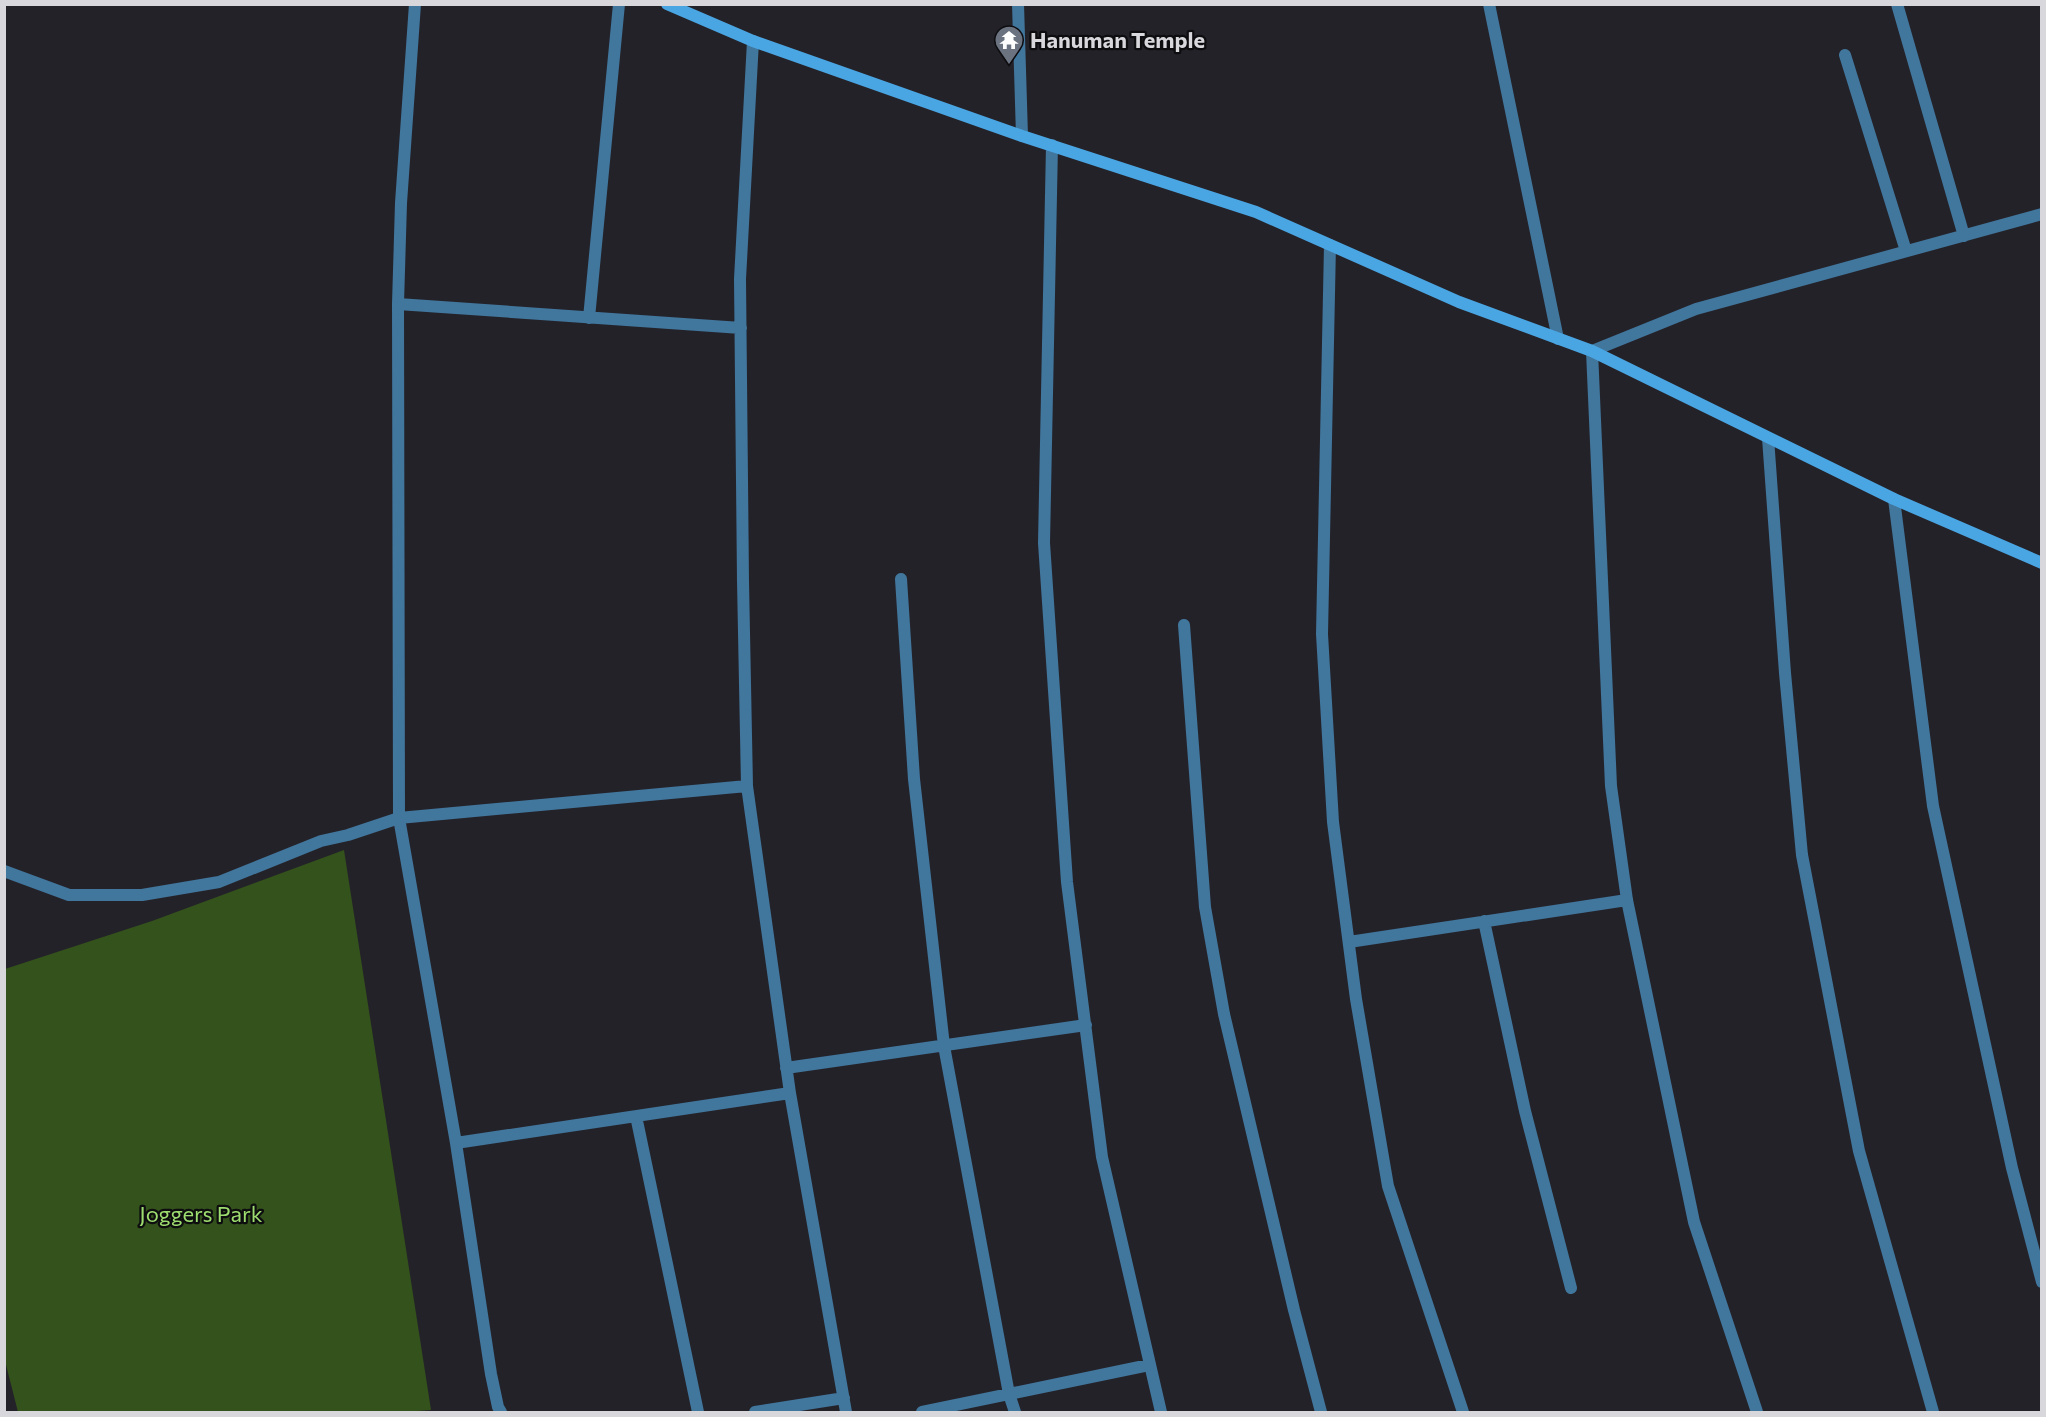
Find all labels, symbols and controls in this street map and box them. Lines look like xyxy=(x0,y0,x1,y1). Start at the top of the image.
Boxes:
temple icon: Hanuman Temple xyxy=(993,24,1025,66)
place label: Hanuman Temple xyxy=(1030,26,1205,53)
park label: Joggers Park xyxy=(139,1200,263,1227)

